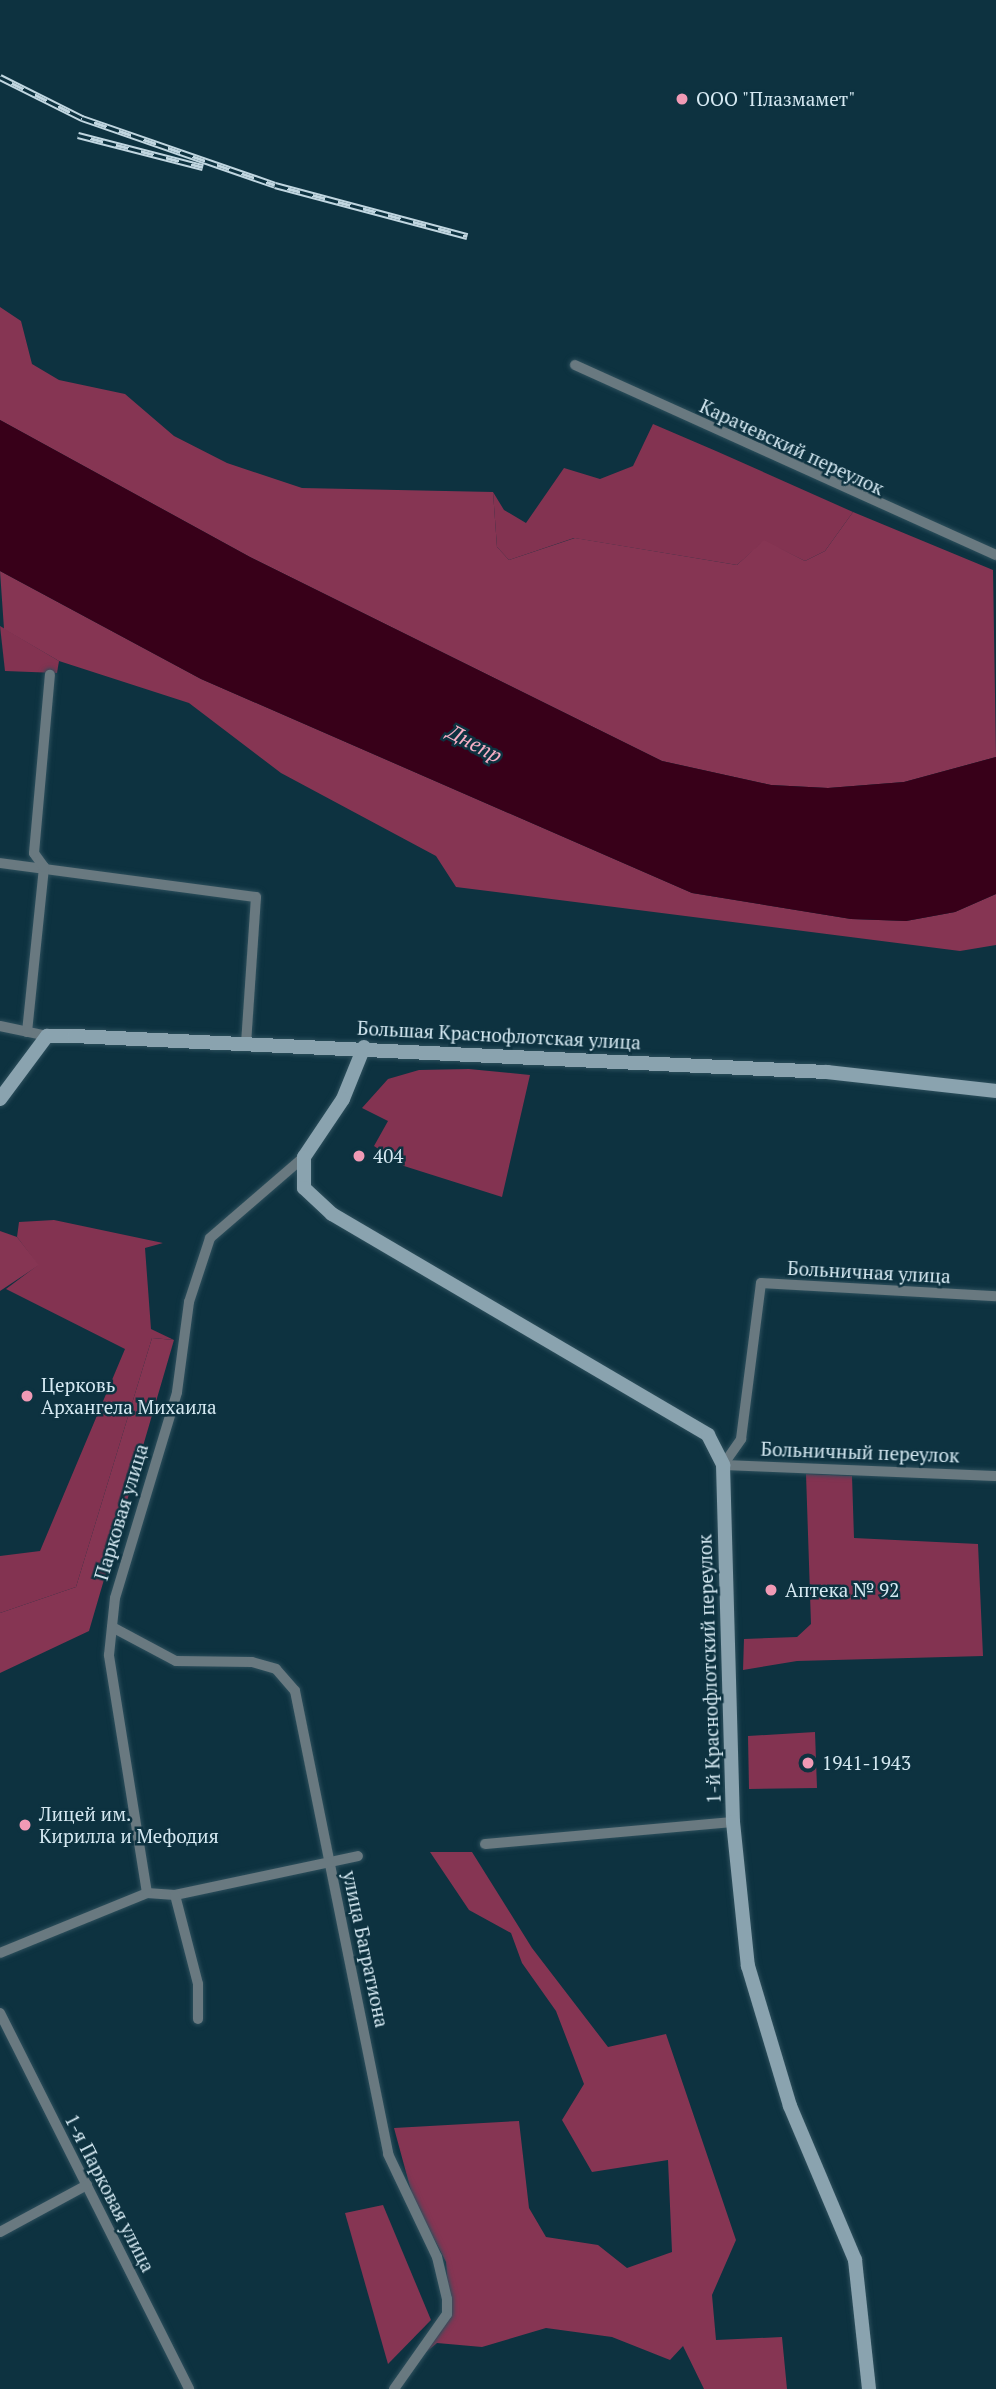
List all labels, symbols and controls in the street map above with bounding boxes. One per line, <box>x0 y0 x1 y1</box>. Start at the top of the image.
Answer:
place label: ООО "Плазмамет" <box>696 88 856 110</box>
marker: ООО "Плазмамет" <box>674 91 690 107</box>
street label: Карачевский переулок <box>696 394 888 500</box>
water label: Днепр <box>443 718 507 768</box>
street label: Большая Краснофлотская улица <box>357 1016 641 1054</box>
place label: 404 <box>373 1145 403 1167</box>
marker: 404 <box>351 1148 367 1164</box>
street label: Больничная улица <box>787 1256 951 1288</box>
place label: Церковь Архангела Михаила <box>41 1374 217 1418</box>
marker: Церковь Архангела Михаила <box>19 1388 35 1404</box>
street label: Больничный переулок <box>760 1437 960 1467</box>
street label: Парковая улица <box>89 1441 153 1583</box>
street label: 1-й Краснофлотский переулок <box>693 1534 725 1804</box>
place label: Аптека № 92 <box>785 1579 899 1601</box>
marker: Аптека № 92 <box>763 1582 779 1598</box>
place label: 1941-1943 <box>822 1752 911 1774</box>
marker: 1941-1943 <box>800 1755 816 1771</box>
place label: Лицей им. Кирилла и Мефодия <box>39 1803 219 1847</box>
marker: Лицей им. Кирилла и Мефодия <box>17 1817 33 1833</box>
street label: улица Багратиона <box>338 1869 394 2029</box>
street label: 1-я Парковая улица <box>60 2110 160 2276</box>

